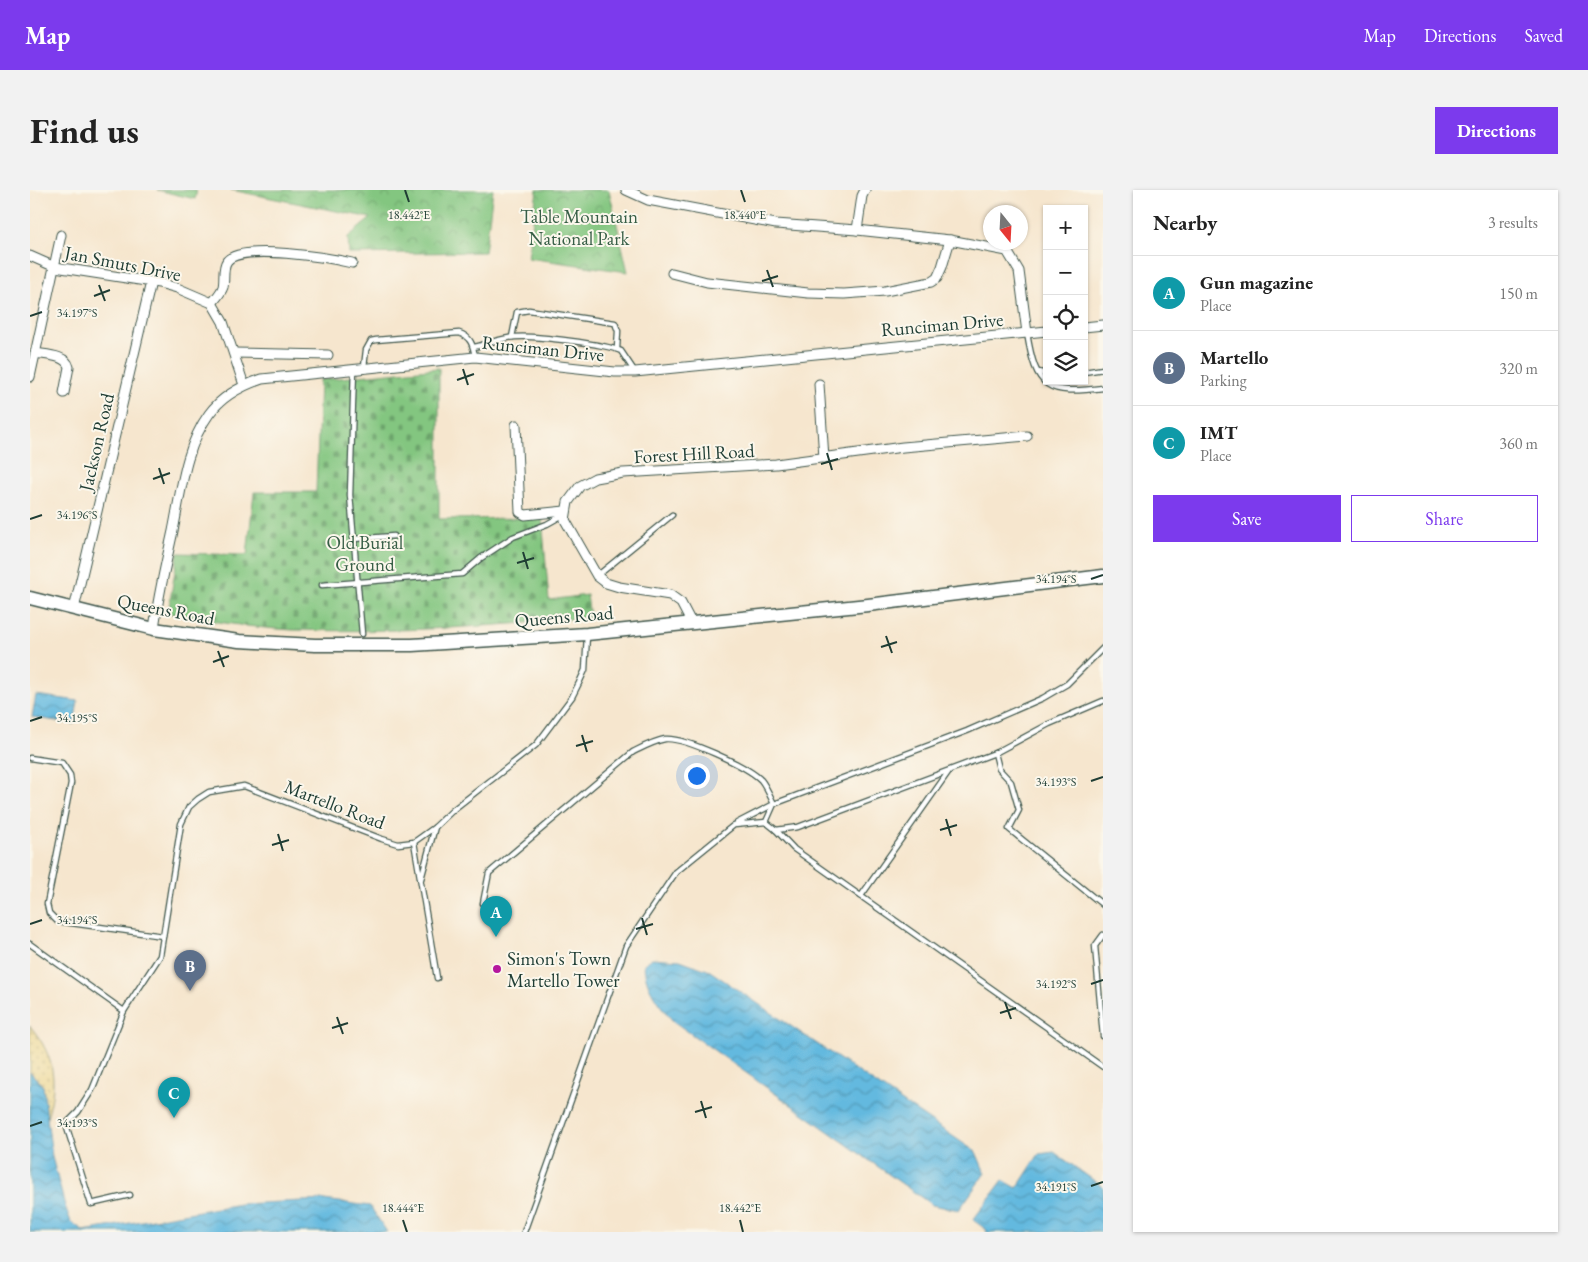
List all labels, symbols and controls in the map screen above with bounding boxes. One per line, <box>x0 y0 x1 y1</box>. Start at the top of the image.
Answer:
text: Map <box>25 20 70 51</box>
text: Map <box>1364 24 1396 47</box>
text: Directions <box>1424 24 1496 47</box>
text: Saved <box>1524 24 1563 47</box>
button: Directions <box>1435 107 1558 154</box>
text: Find us <box>30 108 139 153</box>
park label: Table Mountain National Park <box>520 204 638 251</box>
north arrow <box>983 205 1028 250</box>
map controls <box>1043 205 1088 385</box>
button: + <box>1043 205 1088 250</box>
text: 18.442°E <box>388 207 430 223</box>
text: 18.440°E <box>724 207 766 223</box>
text: Nearby <box>1153 209 1217 236</box>
text: 3 results <box>1488 212 1538 233</box>
street label: Jan Smuts Drive <box>61 240 183 287</box>
button: − <box>1043 250 1088 295</box>
text: Gun magazine <box>1200 270 1313 295</box>
text: A <box>1163 283 1175 304</box>
text: 150 m <box>1499 283 1538 304</box>
button: locate <box>1043 295 1088 340</box>
text: Place <box>1200 295 1232 316</box>
text: 34.197°S <box>57 305 98 321</box>
street label: Runciman Drive <box>880 307 1004 342</box>
street label: Runciman Drive <box>481 330 605 367</box>
button: layers <box>1043 340 1088 385</box>
text: Martello <box>1200 345 1268 370</box>
text: B <box>1164 358 1174 379</box>
text: 320 m <box>1499 358 1538 379</box>
text: Parking <box>1200 370 1247 391</box>
street label: Jackson Road <box>73 390 120 496</box>
text: IMT <box>1200 420 1238 445</box>
text: C <box>1163 433 1175 454</box>
text: 360 m <box>1499 433 1538 454</box>
street label: Forest Hill Road <box>633 438 755 469</box>
text: Place <box>1200 445 1232 466</box>
button: Save <box>1153 495 1341 542</box>
button: Share <box>1351 495 1538 542</box>
text: 34.196°S <box>57 507 98 523</box>
park label: Old Burial Ground <box>327 530 404 577</box>
text: 34.194°S <box>1036 571 1077 587</box>
street label: Queens Road <box>115 588 217 631</box>
street label: Queens Road <box>514 600 615 633</box>
text: 34.195°S <box>57 710 98 726</box>
your location <box>684 763 710 789</box>
street label: Martello Road <box>281 774 389 835</box>
text: 34.193°S <box>1036 774 1077 790</box>
pin: A <box>480 896 512 937</box>
text: 34.194°S <box>57 912 98 928</box>
place label: Simon's Town Martello Tower <box>507 946 620 993</box>
pin: B <box>174 950 206 991</box>
marker: Simon's Town Martello Tower <box>491 963 503 975</box>
text: 34.192°S <box>1036 976 1077 992</box>
pin: C <box>158 1077 190 1118</box>
text: 34.193°S <box>57 1115 98 1131</box>
text: 34.191°S <box>1036 1179 1077 1195</box>
text: 18.444°E <box>382 1200 424 1216</box>
text: 18.442°E <box>719 1200 761 1216</box>

